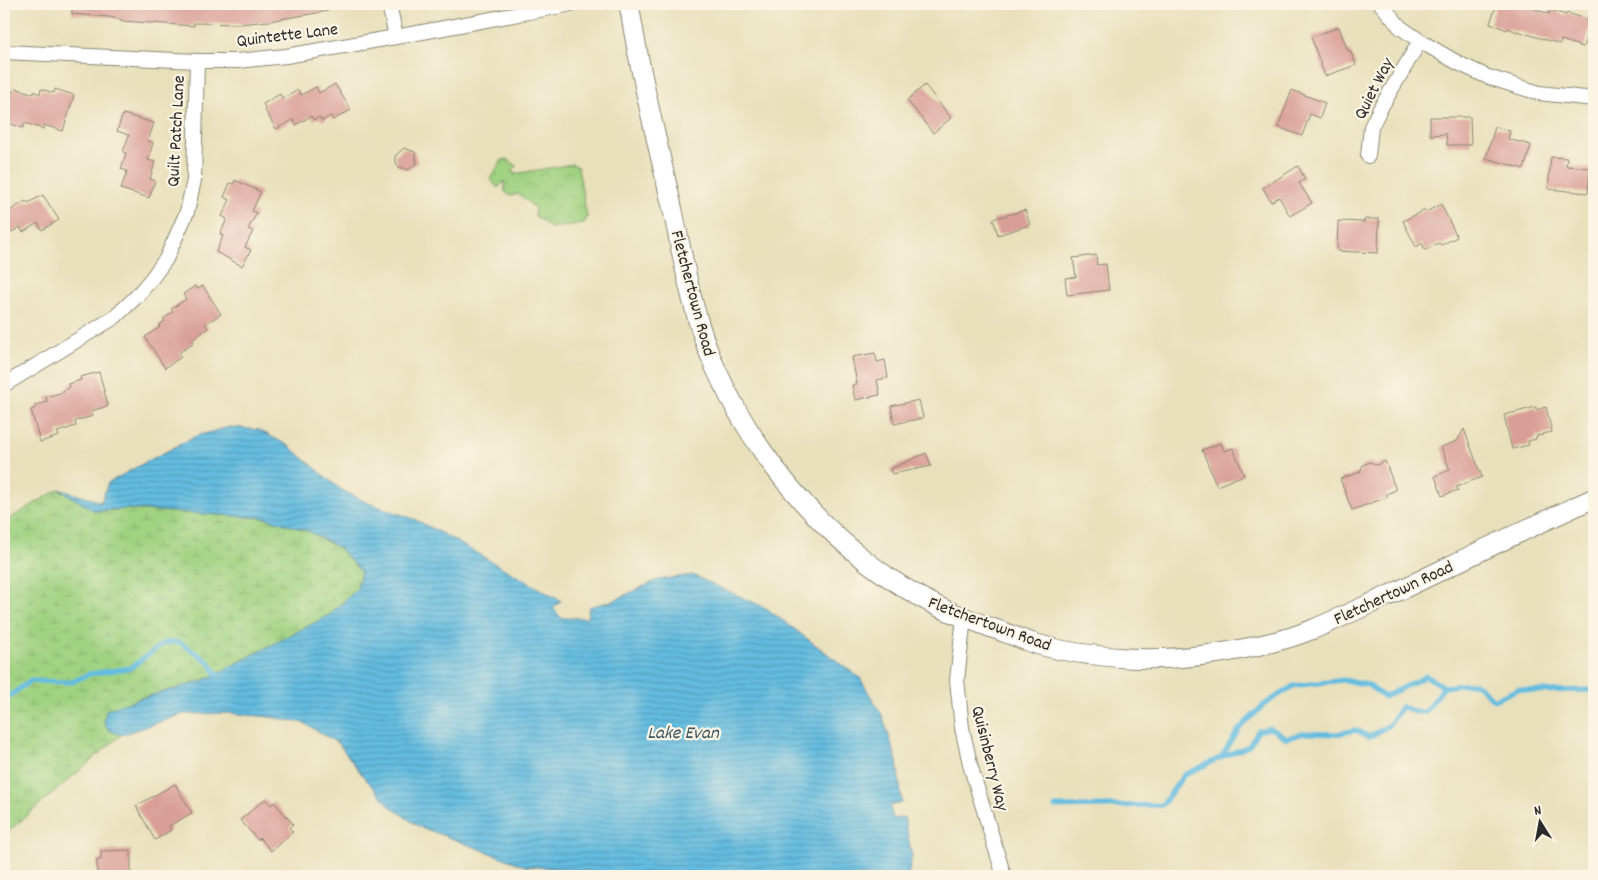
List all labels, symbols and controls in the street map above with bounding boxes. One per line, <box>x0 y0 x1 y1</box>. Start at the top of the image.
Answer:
street label: Quintette Lane <box>235 18 339 55</box>
street label: Quiet Way <box>1349 53 1402 124</box>
street label: Quilt Patch Lane <box>162 75 193 187</box>
street label: Fletchertown Road <box>663 228 720 359</box>
street label: Fletchertown Road <box>1330 556 1458 633</box>
street label: Fletchertown Road <box>924 591 1054 659</box>
street label: Quisinberry Way <box>963 704 1014 814</box>
water label: Lake Evan <box>647 721 720 748</box>
north arrow <box>1516 798 1566 848</box>
text: N <box>1533 801 1543 822</box>

